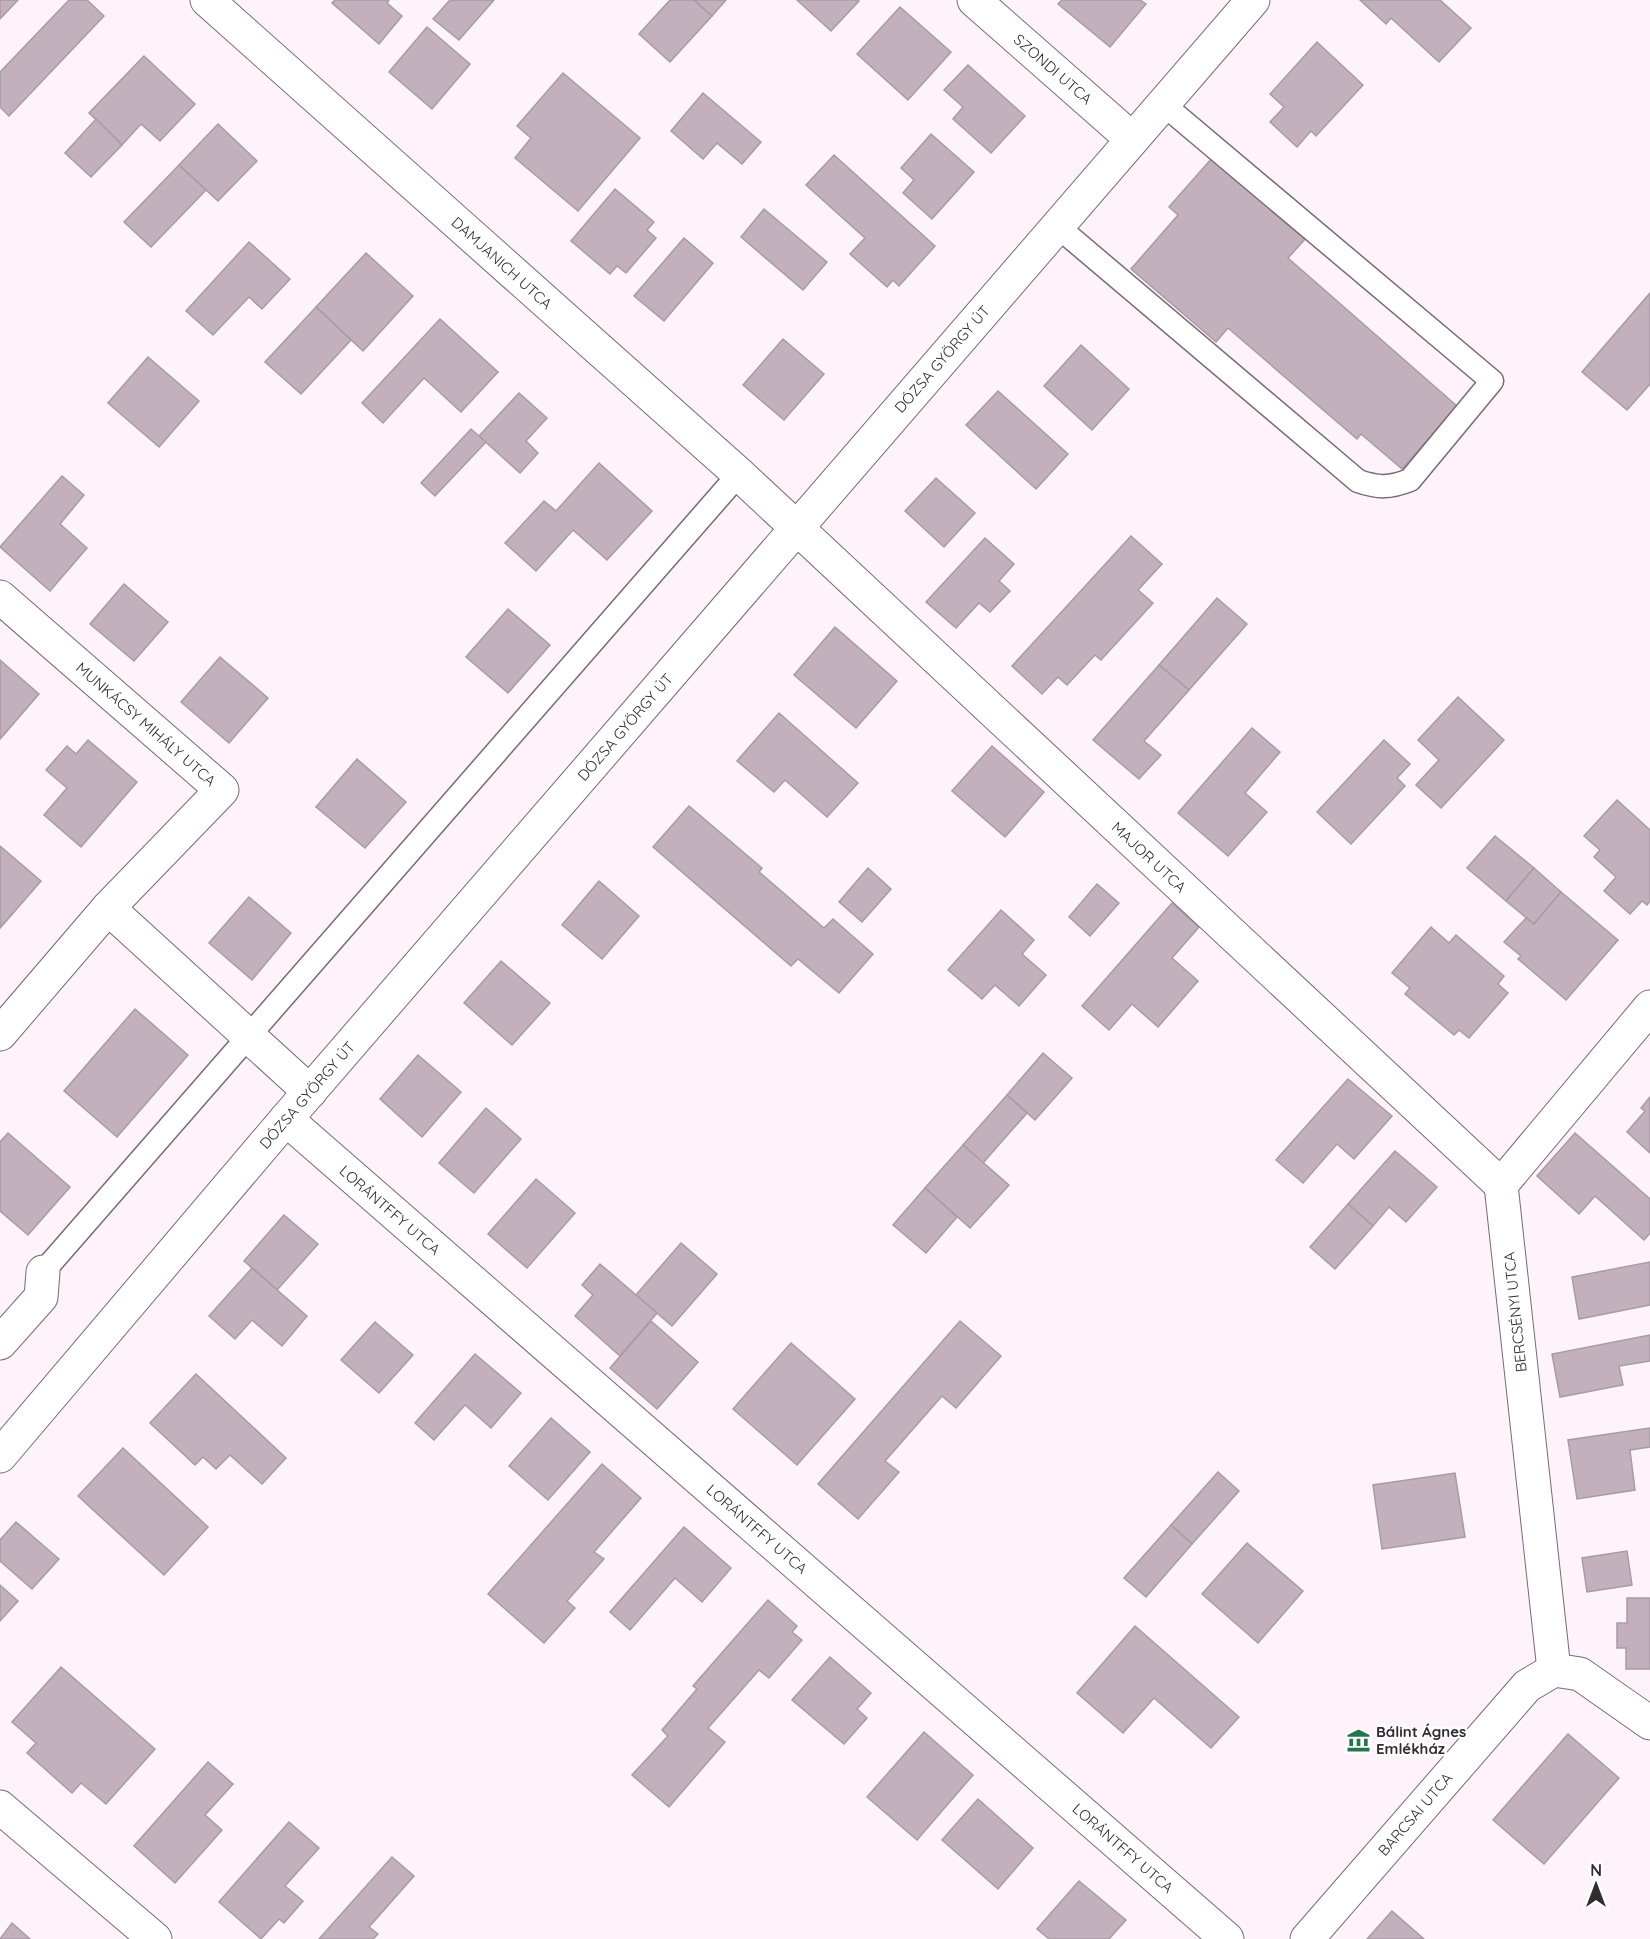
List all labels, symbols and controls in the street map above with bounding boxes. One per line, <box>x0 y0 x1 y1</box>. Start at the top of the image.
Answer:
street label: SZONDI UTCA <box>1010 30 1096 109</box>
street label: DAMJANICH UTCA <box>448 213 557 313</box>
street label: DÓZSA GYÖRGY ÚT <box>890 301 994 417</box>
street label: MUNKÁCSY MIHÁLY UTCA <box>72 658 220 790</box>
street label: DÓZSA GYÖRGY ÚT <box>573 669 677 785</box>
street label: MAJOR UTCA <box>1108 818 1191 897</box>
street label: DÓZSA GYÖRGY ÚT <box>255 1037 359 1153</box>
street label: LORÁNTFFY UTCA <box>336 1161 445 1259</box>
street label: BERCSÉNYI UTCA <box>1499 1251 1531 1373</box>
street label: LORÁNTFFY UTCA <box>703 1480 812 1578</box>
place label: Bálint Ágnes Emlékház <box>1376 1722 1466 1758</box>
museum icon: Bálint Ágnes Emlékház <box>1345 1727 1371 1753</box>
street label: BARCSAI UTCA <box>1374 1768 1457 1860</box>
street label: LORÁNTFFY UTCA <box>1069 1799 1178 1897</box>
north arrow <box>1566 1855 1626 1915</box>
text: N <box>1590 1860 1602 1880</box>

